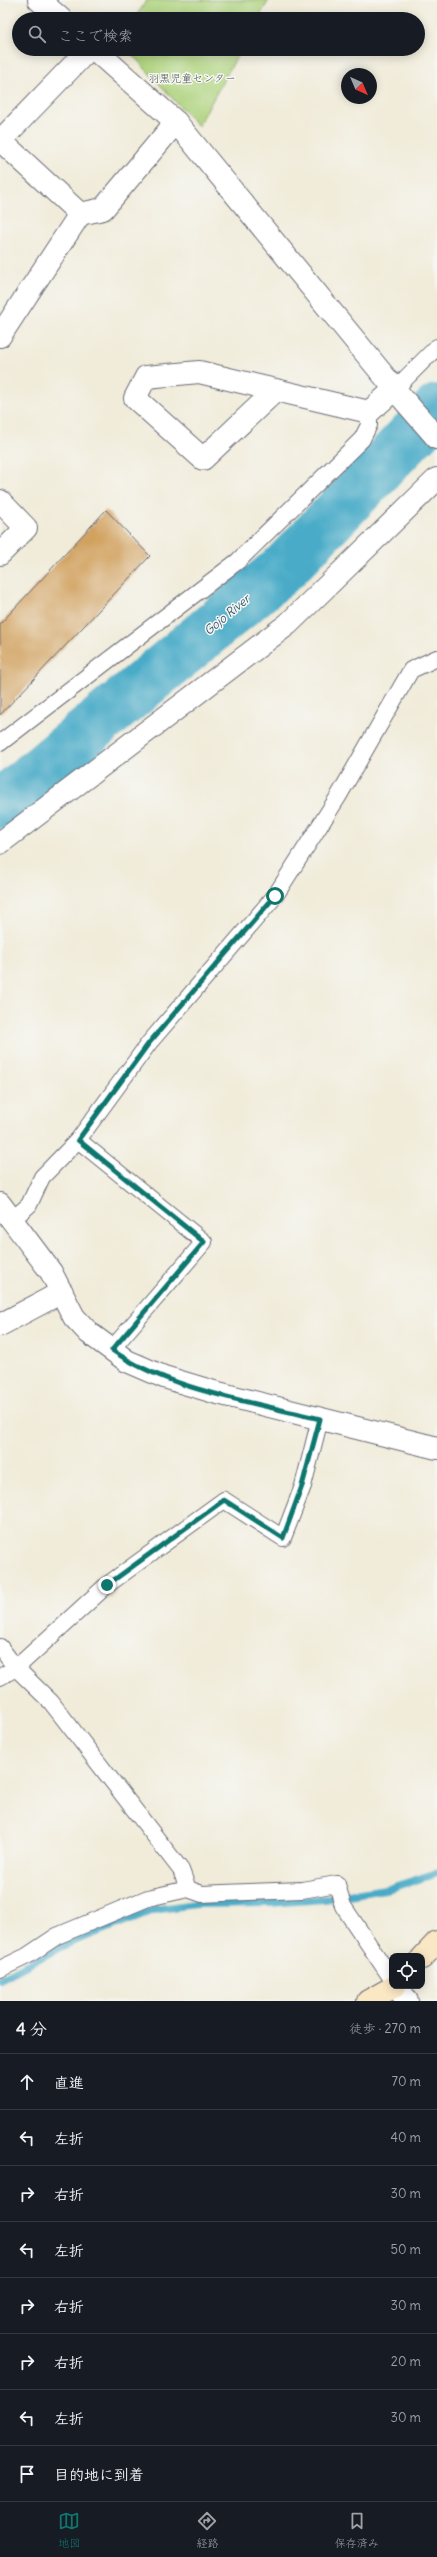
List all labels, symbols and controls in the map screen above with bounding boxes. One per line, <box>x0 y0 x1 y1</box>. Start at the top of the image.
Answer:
search box <box>12 12 425 56</box>
icon: search <box>26 23 48 45</box>
text: ここで検索 <box>58 26 133 45</box>
north arrow <box>341 68 377 104</box>
park label: 羽黒児童センター <box>148 71 236 85</box>
water label: Gojo River <box>201 590 254 638</box>
route start <box>266 887 284 905</box>
route end <box>98 1576 116 1594</box>
map controls <box>389 1953 425 1989</box>
button: locate <box>389 1953 425 1989</box>
text: 4 分 <box>16 2018 47 2040</box>
text: 徒歩 · 270 m <box>349 2020 421 2037</box>
icon: ahead <box>16 2071 38 2093</box>
text: 直進 <box>54 2073 84 2092</box>
text: 70 m <box>392 2073 421 2090</box>
icon: left <box>16 2127 38 2149</box>
text: 左折 <box>54 2129 84 2148</box>
text: 40 m <box>390 2129 421 2146</box>
icon: right <box>16 2183 38 2205</box>
text: 右折 <box>54 2185 84 2204</box>
text: 30 m <box>391 2185 421 2202</box>
icon: left <box>16 2239 38 2261</box>
text: 左折 <box>54 2241 84 2260</box>
text: 50 m <box>390 2241 421 2258</box>
icon: right <box>16 2295 38 2317</box>
text: 右折 <box>54 2297 84 2316</box>
text: 30 m <box>391 2297 421 2314</box>
icon: right <box>16 2351 38 2373</box>
text: 右折 <box>54 2353 84 2372</box>
text: 20 m <box>391 2353 421 2370</box>
icon: left <box>16 2407 38 2429</box>
text: 左折 <box>54 2409 84 2428</box>
text: 30 m <box>391 2409 421 2426</box>
icon: arrive <box>16 2463 38 2485</box>
text: 目的地に到着 <box>54 2465 144 2484</box>
tab: 地図 <box>58 2510 80 2550</box>
tab: 経路 <box>196 2510 218 2550</box>
tab: 保存済み <box>335 2510 379 2550</box>

